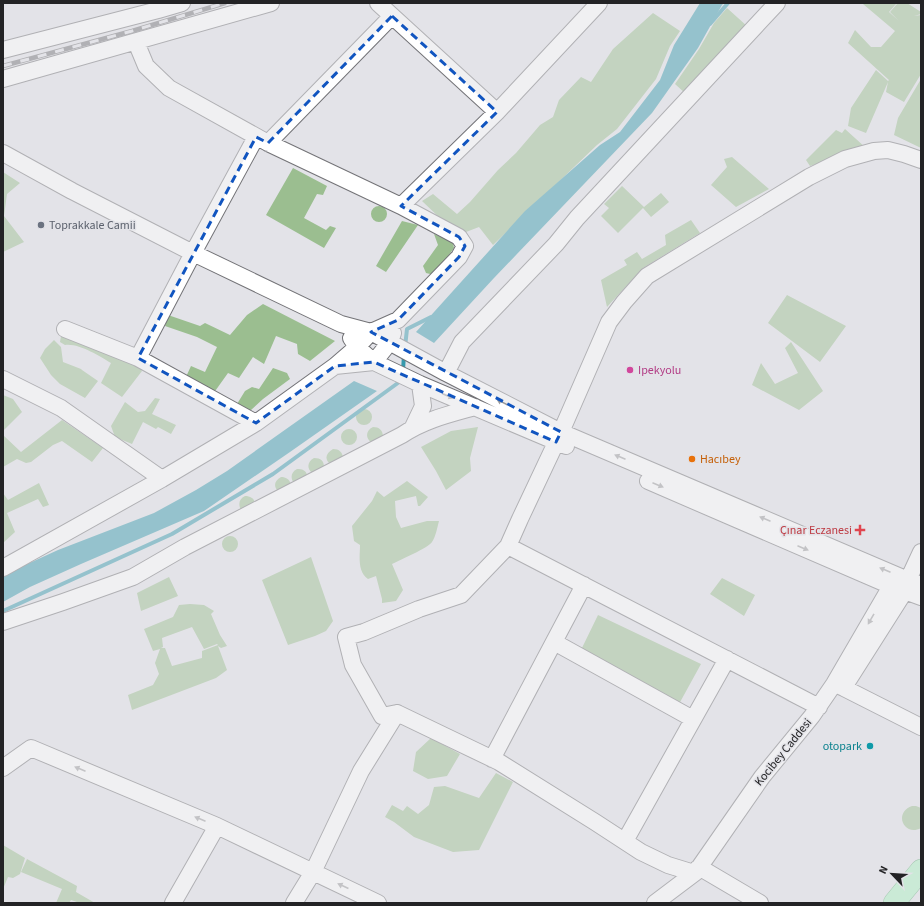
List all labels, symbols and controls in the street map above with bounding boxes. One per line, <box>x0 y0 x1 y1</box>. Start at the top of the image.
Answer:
place label: Toprakkale Camii <box>49 217 136 234</box>
marker: Toprakkale Camii <box>36 220 46 230</box>
place label: Ipekyolu <box>638 362 681 379</box>
marker: Ipekyolu <box>625 365 635 375</box>
one-way arrow <box>442 393 453 399</box>
one-way arrow <box>497 399 508 405</box>
place label: Hacıbey <box>700 451 741 468</box>
one-way arrow <box>614 454 626 460</box>
marker: Hacıbey <box>687 454 697 464</box>
one-way arrow <box>652 483 664 489</box>
one-way arrow <box>760 516 771 522</box>
place label: Çınar Eczanesi <box>780 522 852 539</box>
marker: Çınar Eczanesi <box>855 525 865 535</box>
one-way arrow <box>797 545 808 551</box>
one-way arrow <box>878 567 890 573</box>
one-way arrow <box>868 614 875 625</box>
street label: Kocibey Caddesi <box>751 715 816 790</box>
place label: otopark <box>823 738 862 755</box>
marker: otopark <box>865 741 875 751</box>
one-way arrow <box>74 765 86 772</box>
one-way arrow <box>193 815 205 821</box>
north arrow <box>872 854 912 894</box>
text: N <box>875 863 892 876</box>
one-way arrow <box>337 883 348 889</box>

